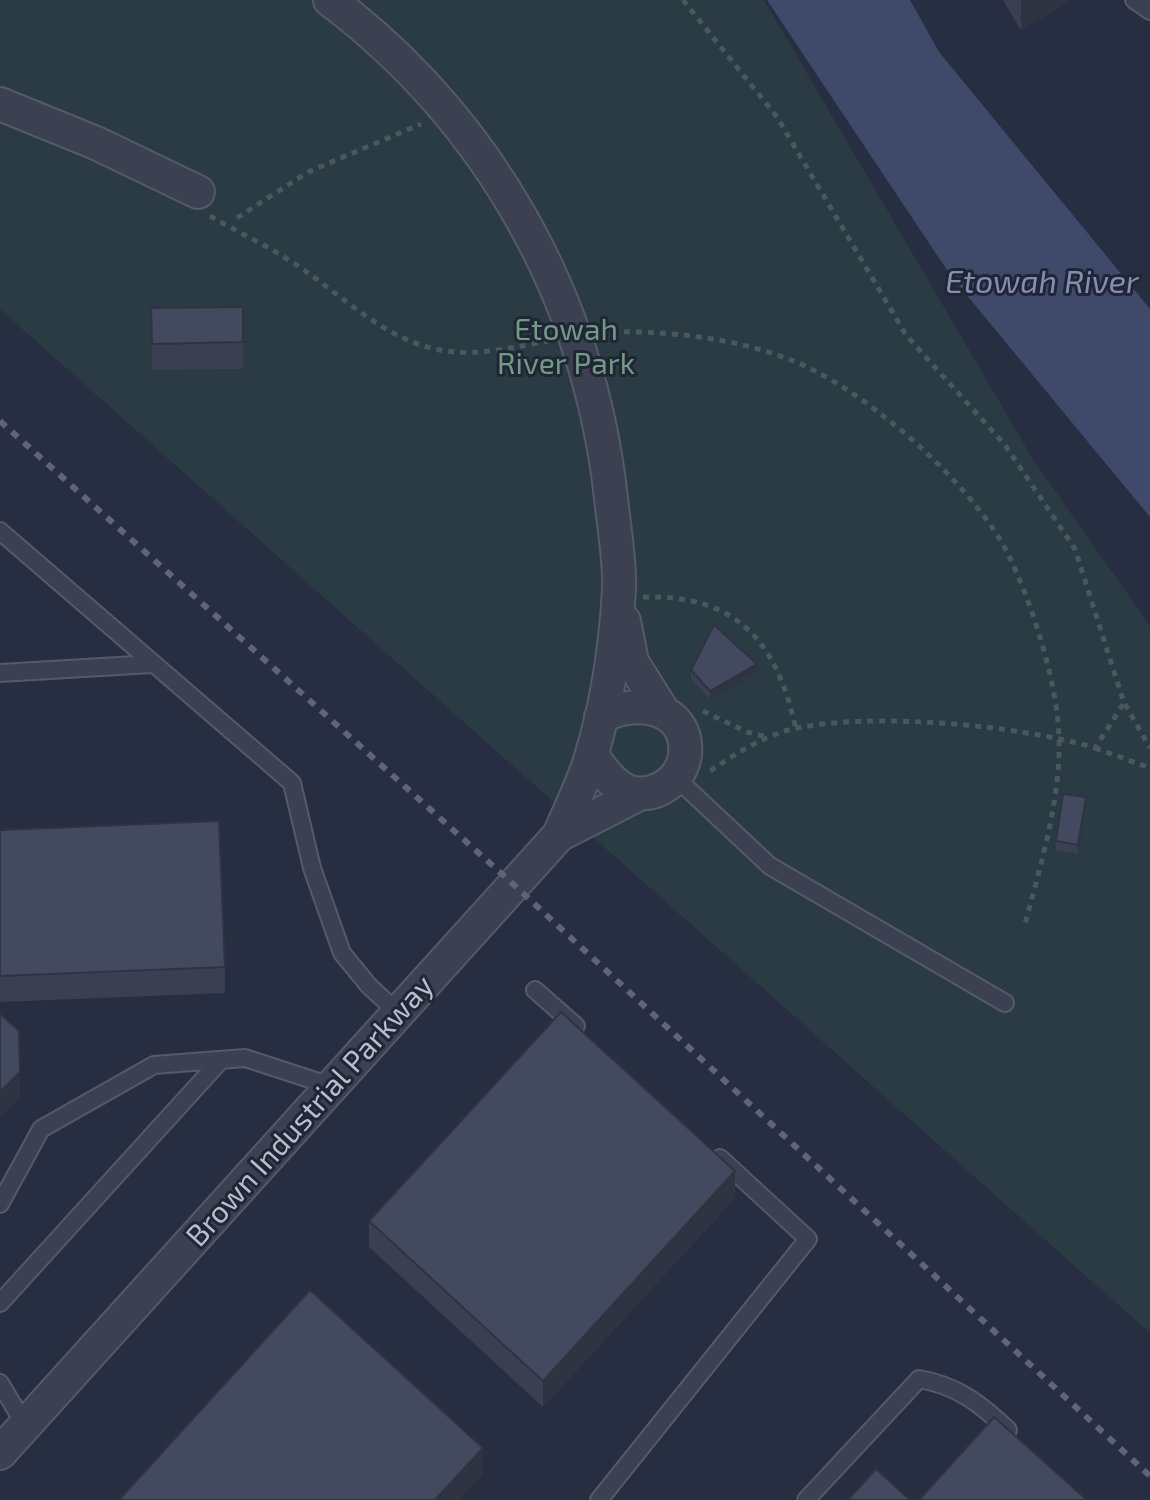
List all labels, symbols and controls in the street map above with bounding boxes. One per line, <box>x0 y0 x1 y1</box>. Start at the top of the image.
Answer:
water label: Etowah River <box>945 263 1139 301</box>
park label: Etowah River Park <box>497 312 635 382</box>
street label: Brown Industrial Parkway <box>179 968 441 1254</box>

